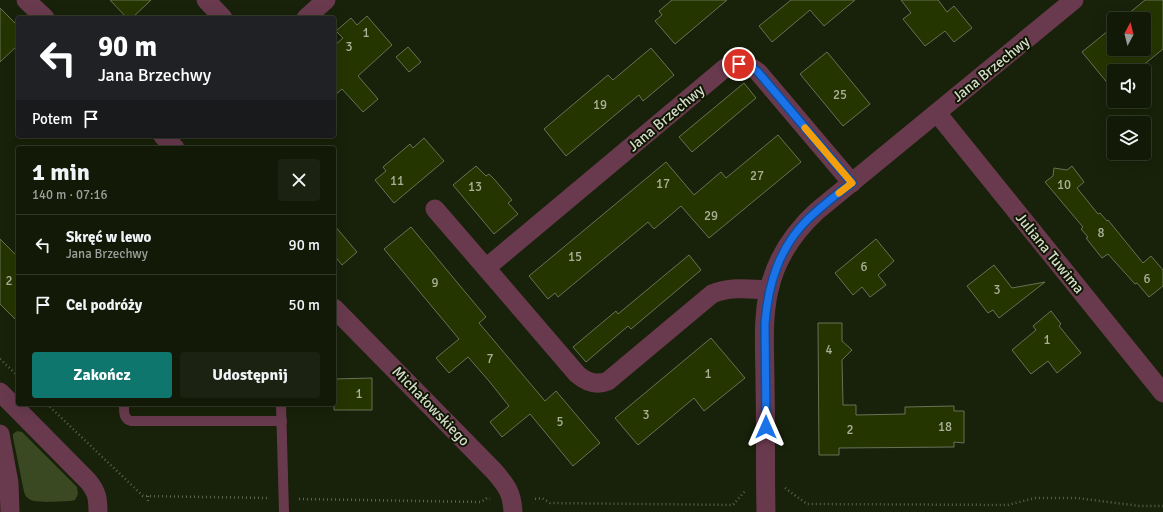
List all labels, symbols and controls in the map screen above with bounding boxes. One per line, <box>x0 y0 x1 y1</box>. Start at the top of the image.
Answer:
north arrow <box>1107 12 1151 56</box>
map controls <box>1107 12 1151 160</box>
house number: 1 <box>362 25 370 41</box>
text: 90 m <box>98 30 157 64</box>
icon: left <box>32 32 84 84</box>
street label: Jana Brzechwy <box>949 32 1033 106</box>
house number: 3 <box>345 39 353 55</box>
pin <box>722 47 756 81</box>
icon: arrive <box>728 53 750 75</box>
text: Jana Brzechwy <box>98 64 211 86</box>
button: sound <box>1107 64 1151 108</box>
street label: Jana Brzechwy <box>624 81 708 155</box>
house number: 25 <box>833 87 847 103</box>
house number: 19 <box>593 97 607 113</box>
icon: arrive <box>80 108 102 130</box>
text: Potem <box>32 110 72 128</box>
button: layers <box>1107 116 1151 160</box>
text: 1 min <box>32 157 90 187</box>
button: close <box>278 159 320 201</box>
house number: 27 <box>750 168 764 184</box>
house number: 11 <box>390 173 404 189</box>
house number: 17 <box>656 176 670 192</box>
house number: 10 <box>1057 177 1071 193</box>
house number: 13 <box>468 179 482 195</box>
text: 140 m · 07:16 <box>32 187 108 203</box>
house number: 29 <box>704 208 718 224</box>
street label: Juliana Tuwima <box>1012 209 1088 297</box>
house number: 8 <box>1097 225 1105 241</box>
text: Skręć w lewo <box>66 228 151 246</box>
icon: left <box>32 234 54 256</box>
text: 90 m <box>289 236 320 254</box>
text: Jana Brzechwy <box>66 246 148 262</box>
house number: 15 <box>568 249 582 265</box>
house number: 6 <box>860 259 868 275</box>
house number: 6 <box>1143 271 1151 287</box>
house number: 2 <box>5 273 13 289</box>
house number: 9 <box>431 275 439 291</box>
house number: 3 <box>993 282 1001 298</box>
icon: arrive <box>32 294 54 316</box>
text: Cel podróży <box>66 296 142 314</box>
text: 50 m <box>289 296 320 314</box>
house number: 1 <box>1043 332 1051 348</box>
house number: 4 <box>825 342 833 358</box>
house number: 7 <box>486 351 494 367</box>
button: Zakończ <box>32 352 172 398</box>
button: Udostępnij <box>180 352 320 398</box>
street label: Michałowskiego <box>388 362 474 450</box>
house number: 1 <box>704 366 712 382</box>
house number: 1 <box>355 386 363 402</box>
position arrow <box>745 406 787 448</box>
house number: 3 <box>642 407 650 423</box>
house number: 5 <box>556 414 564 430</box>
house number: 18 <box>938 419 952 435</box>
house number: 2 <box>846 422 854 438</box>

